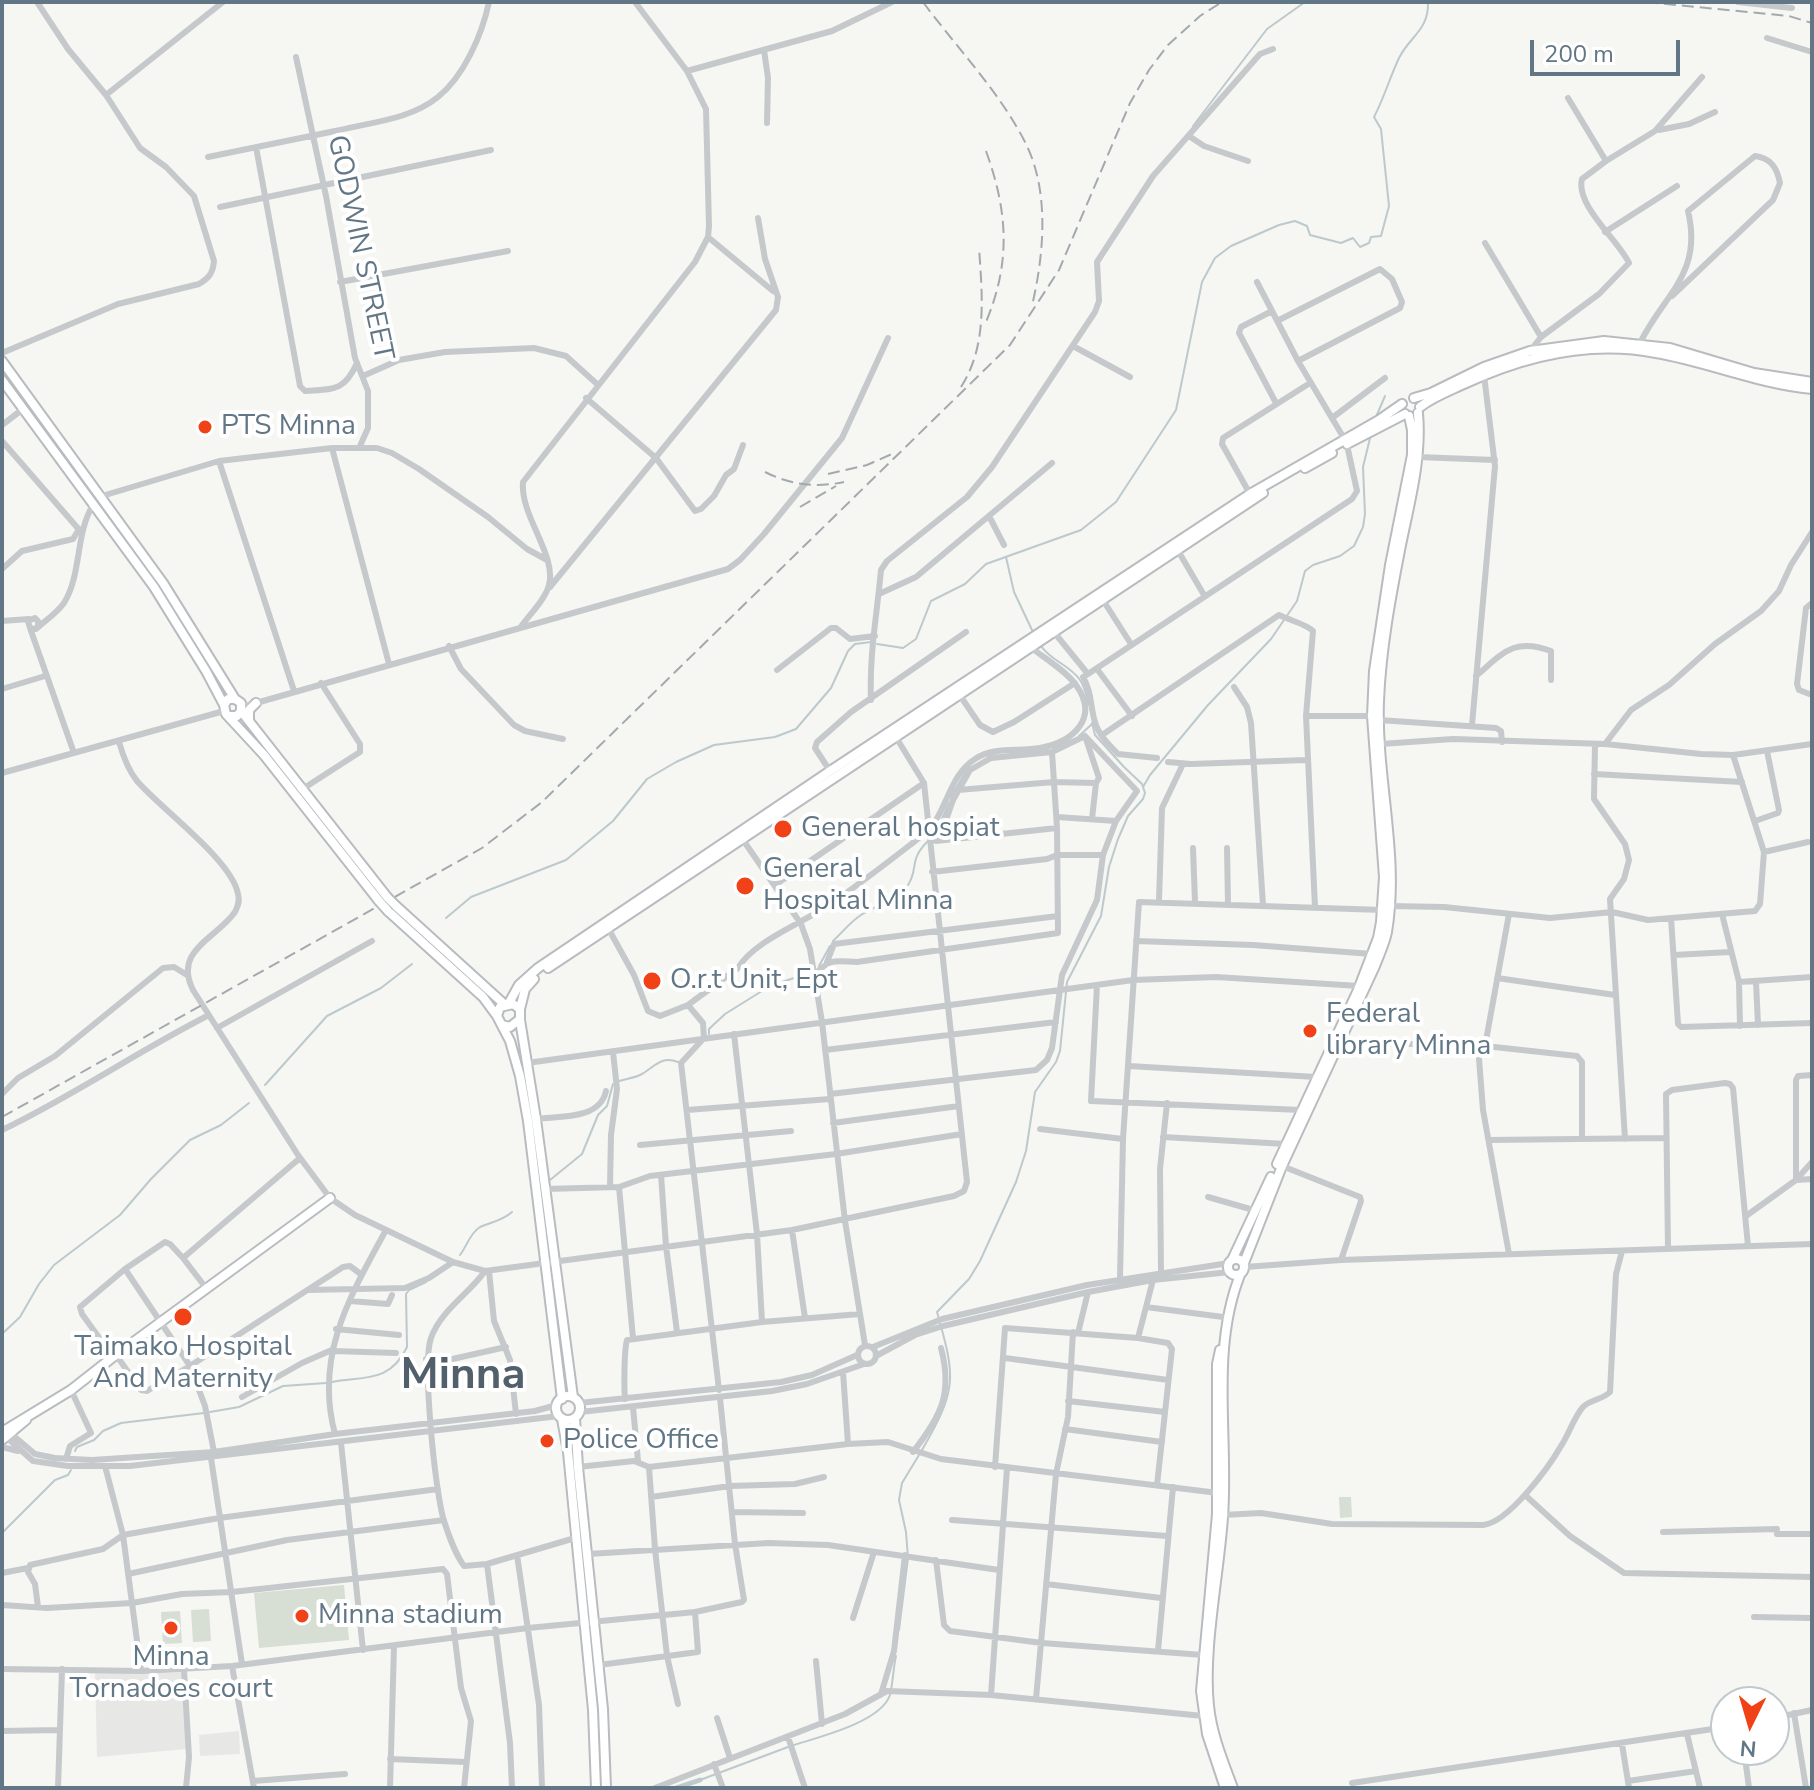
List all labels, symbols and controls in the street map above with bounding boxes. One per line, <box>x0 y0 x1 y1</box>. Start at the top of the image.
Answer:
scale bar <box>1534 24 1684 74</box>
text: 200 m <box>1544 38 1614 70</box>
street label: GODWIN STREET <box>319 132 399 364</box>
place label: PTS Minna <box>221 410 356 444</box>
marker: PTS Minna <box>196 418 214 436</box>
place label: General hospiat <box>801 812 1000 846</box>
marker: General hospiat <box>772 818 794 840</box>
place label: General Hospital Minna <box>763 853 953 919</box>
marker: General Hospital Minna <box>734 875 756 897</box>
place label: O.r.t Unit, Ept <box>670 964 838 998</box>
marker: O.r.t Unit, Ept <box>641 970 663 992</box>
place label: Federal library Minna <box>1326 998 1491 1064</box>
marker: Federal library Minna <box>1301 1022 1319 1040</box>
marker: Taimako Hospital And Maternity <box>172 1306 194 1328</box>
place label: Taimako Hospital And Maternity <box>74 1331 292 1397</box>
district label: Minna <box>401 1351 525 1403</box>
place label: Police Office <box>563 1424 719 1458</box>
marker: Police Office <box>538 1432 556 1450</box>
place label: Minna stadium <box>318 1599 503 1633</box>
marker: Minna stadium <box>293 1607 311 1625</box>
marker: Minna Tornadoes court <box>162 1619 180 1637</box>
place label: Minna Tornadoes court <box>69 1641 273 1707</box>
north arrow <box>1710 1686 1790 1766</box>
text: N <box>1739 1732 1758 1764</box>

